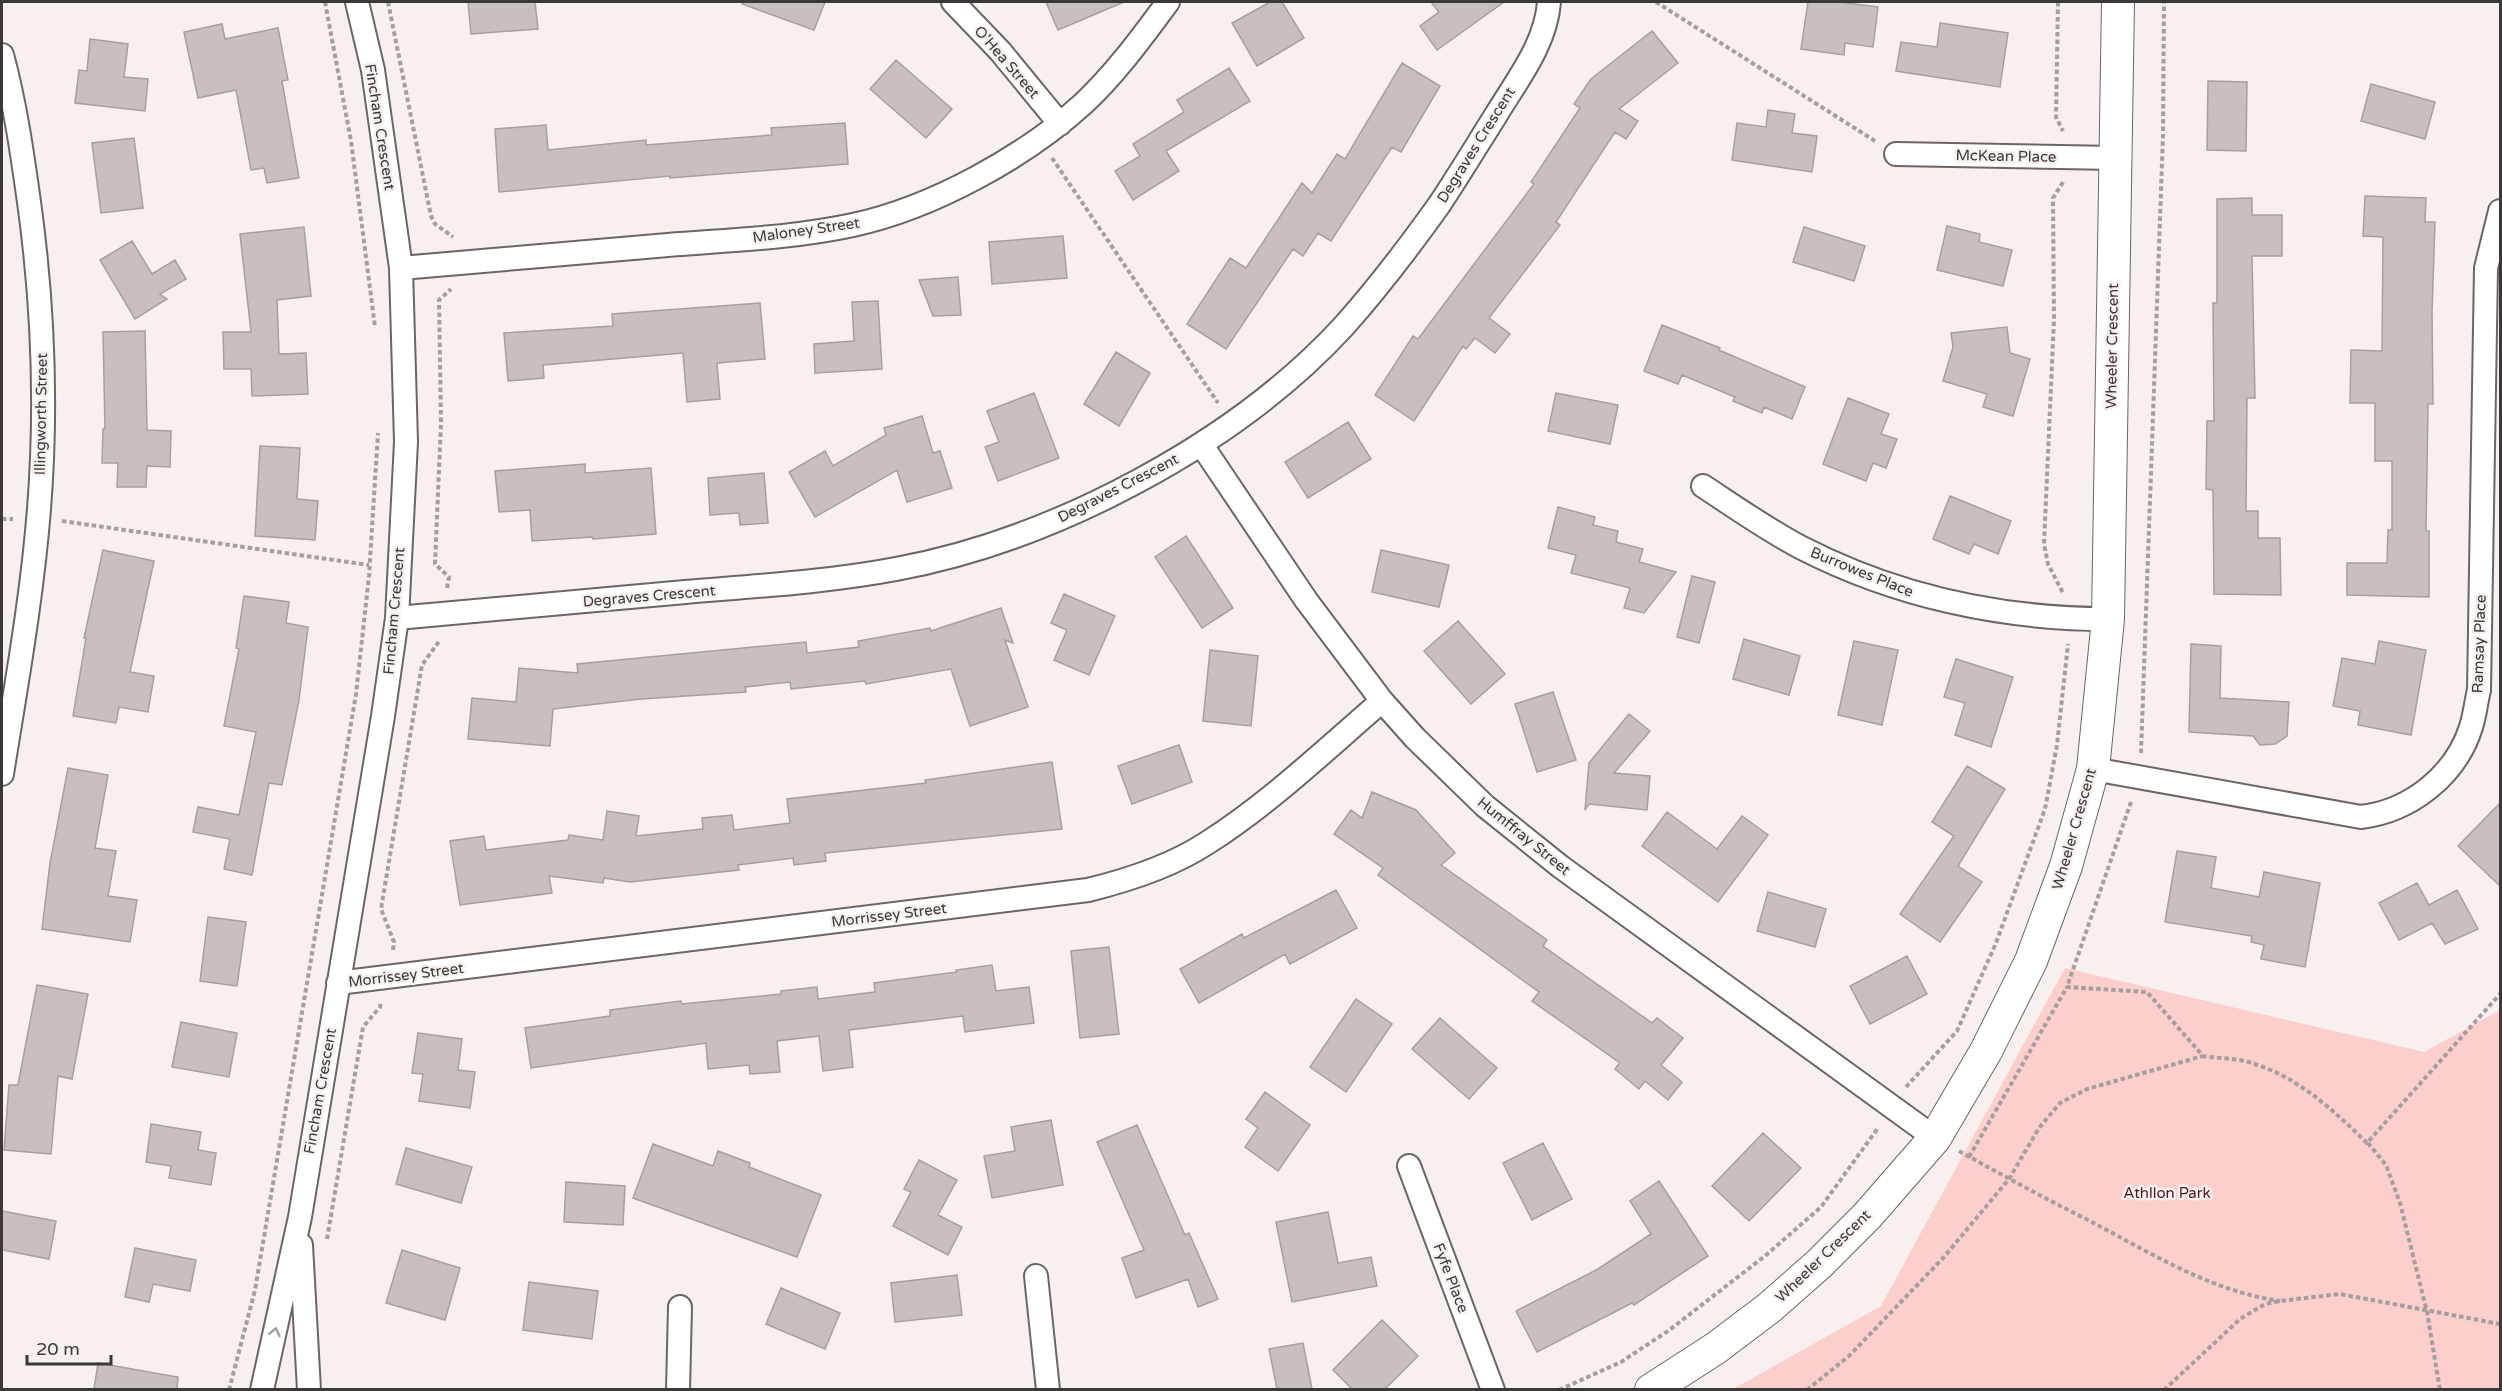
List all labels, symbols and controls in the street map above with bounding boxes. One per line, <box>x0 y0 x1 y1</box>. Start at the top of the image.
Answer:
street label: O'Hea Street <box>971 22 1044 102</box>
street label: Fincham Crescent <box>361 63 399 192</box>
street label: Degraves Crescent <box>1433 84 1519 206</box>
street label: McKean Place <box>1955 146 2057 166</box>
street label: Maloney Street <box>751 214 861 246</box>
street label: Wheeler Crescent <box>2102 283 2122 409</box>
street label: Illingworth Street <box>31 352 51 475</box>
street label: Degraves Crescent <box>1055 450 1182 526</box>
street label: Burrowes Place <box>1808 543 1916 601</box>
street label: Fincham Crescent <box>379 546 409 675</box>
street label: Degraves Crescent <box>582 581 716 611</box>
street label: Ramsay Place <box>2468 594 2490 694</box>
street label: Wheeler Crescent <box>2048 766 2100 892</box>
street label: Humffray Street <box>1474 793 1574 879</box>
street label: Morrissey Street <box>830 899 948 931</box>
street label: Morrissey Street <box>347 959 465 991</box>
street label: Fincham Crescent <box>300 1026 340 1155</box>
park label: Athllon Park <box>2123 1184 2211 1202</box>
street label: Wheeler Crescent <box>1772 1206 1875 1306</box>
street label: Fyfe Place <box>1429 1241 1473 1315</box>
scale bar <box>27 1328 111 1366</box>
one-way arrow <box>268 1328 281 1338</box>
text: 20 m <box>36 1338 80 1360</box>

